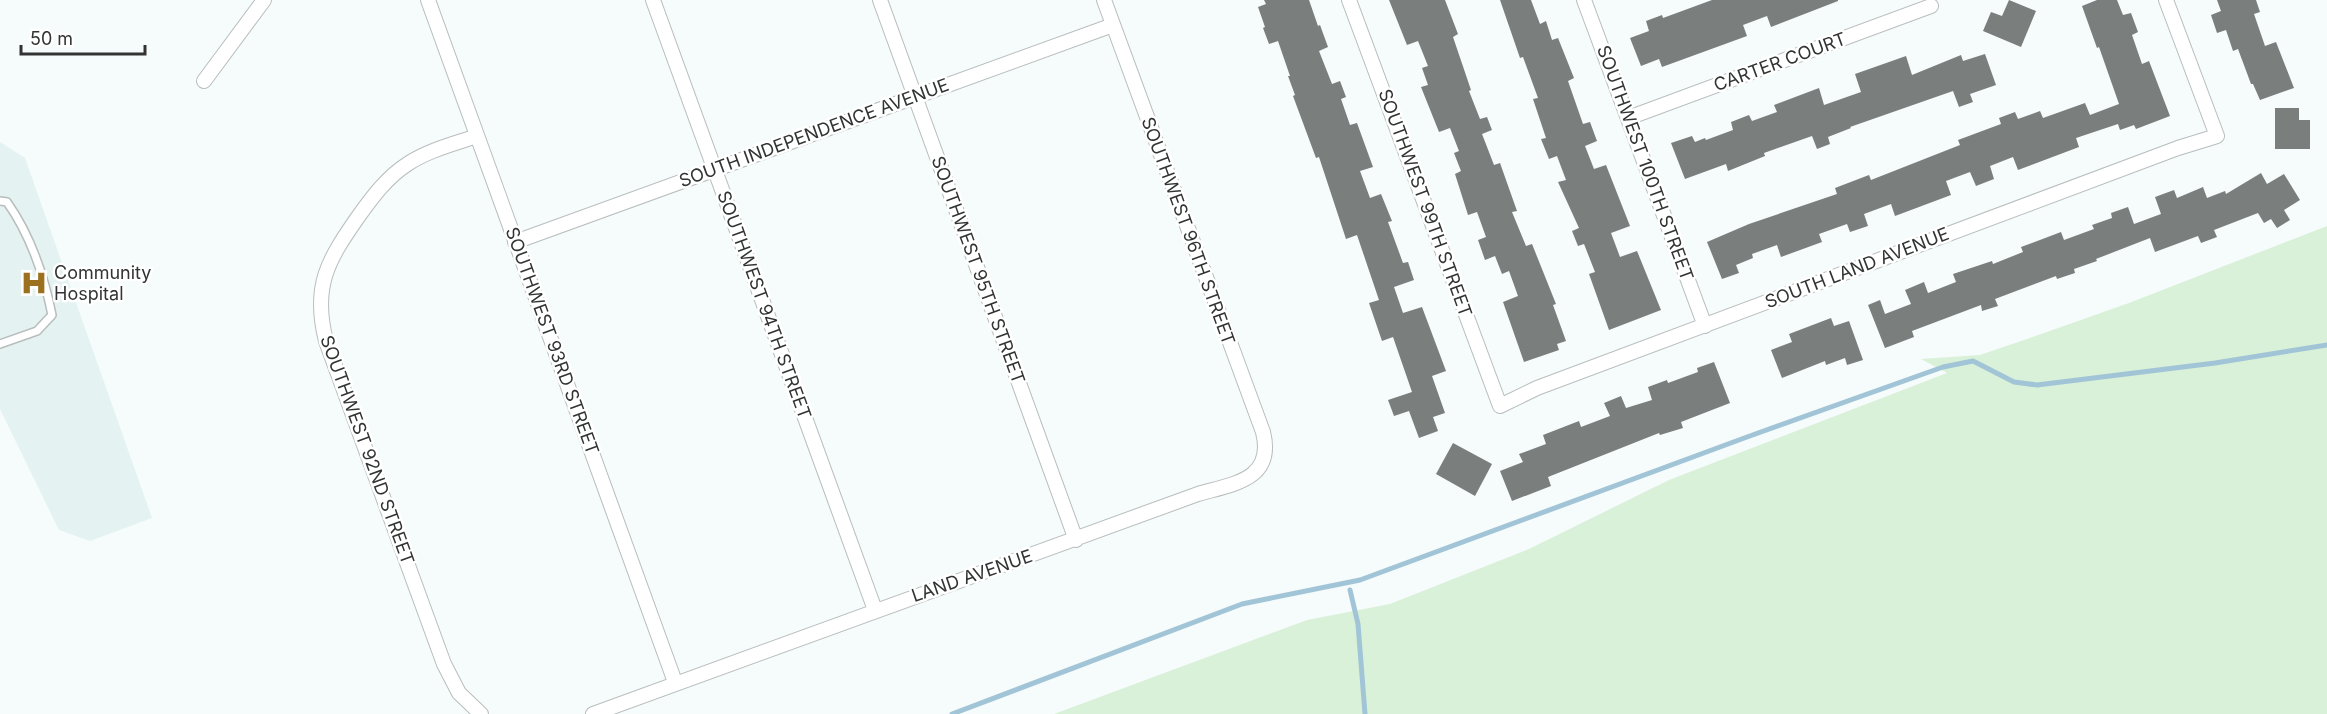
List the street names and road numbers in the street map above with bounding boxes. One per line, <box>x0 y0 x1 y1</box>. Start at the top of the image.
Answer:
street label: CARTER COURT <box>1711 28 1849 95</box>
street label: SOUTHWEST 100TH STREET <box>1593 42 1698 283</box>
street label: SOUTH INDEPENDENCE AVENUE <box>676 74 952 191</box>
street label: SOUTHWEST 99TH STREET <box>1374 86 1477 320</box>
street label: SOUTHWEST 96TH STREET <box>1137 114 1240 348</box>
street label: SOUTHWEST 95TH STREET <box>927 153 1029 386</box>
street label: SOUTHWEST 94TH STREET <box>713 188 816 422</box>
street label: SOUTH LAND AVENUE <box>1762 223 1952 312</box>
street label: SOUTHWEST 93RD STREET <box>501 224 603 457</box>
street label: SOUTHWEST 92ND STREET <box>316 332 419 567</box>
street label: LAND AVENUE <box>909 545 1035 606</box>

